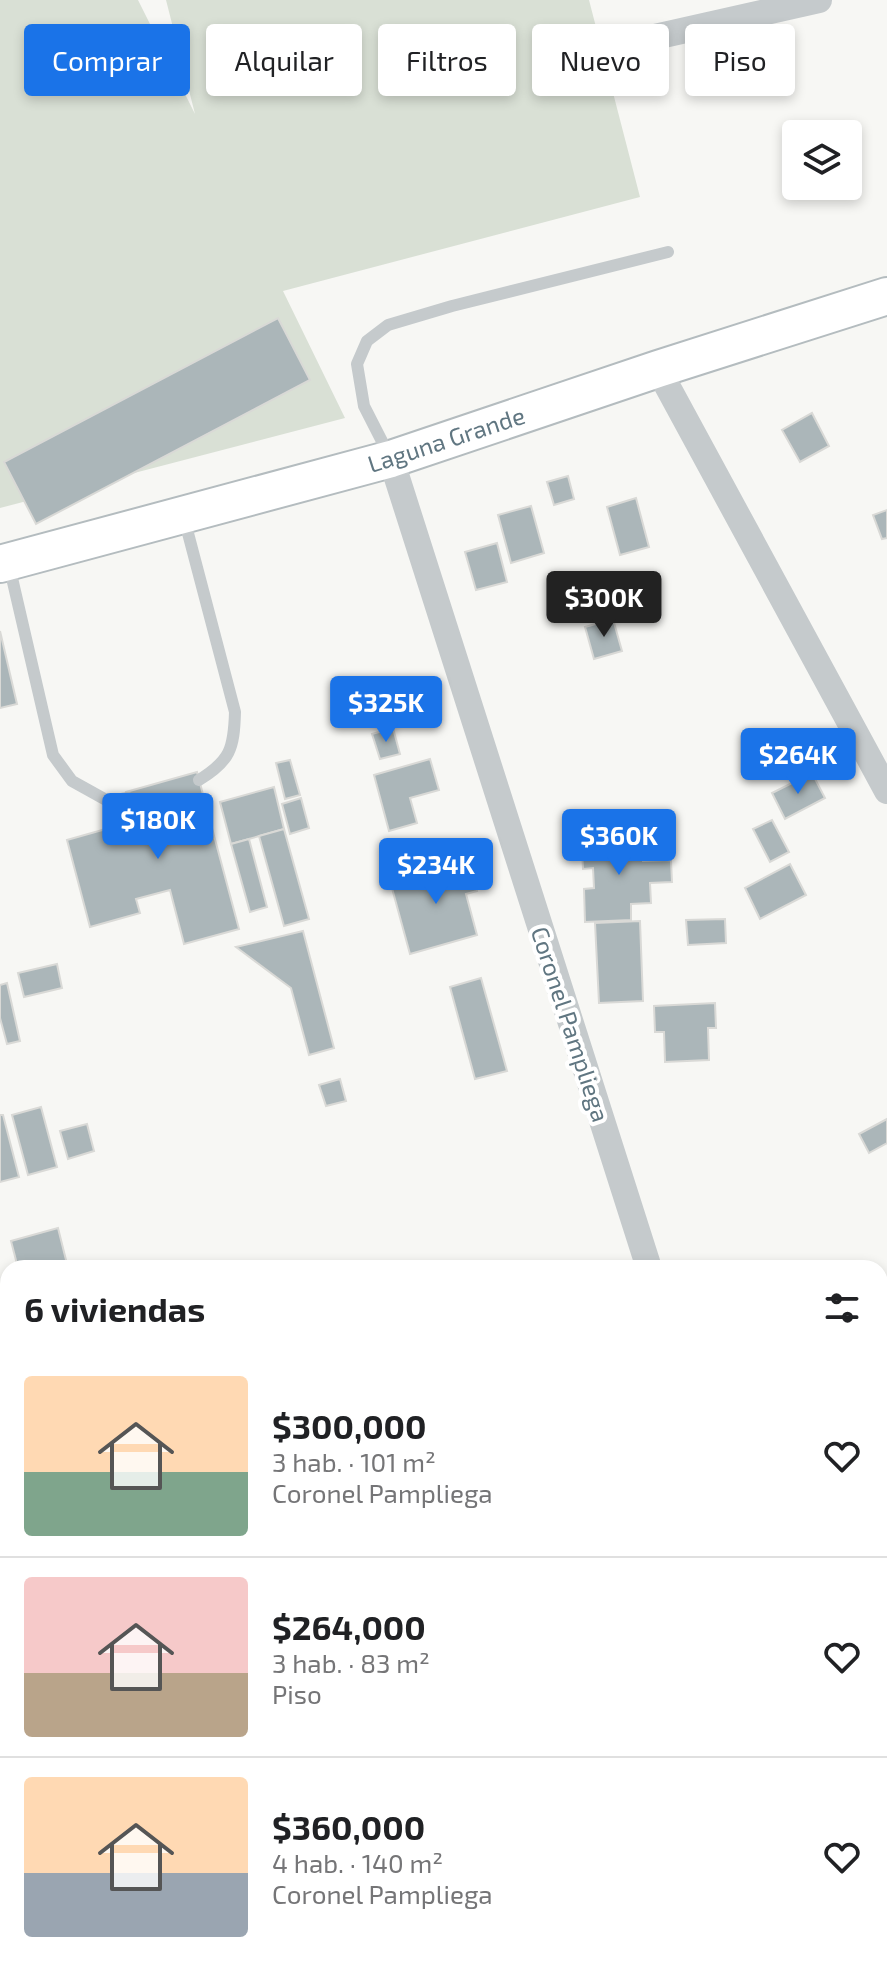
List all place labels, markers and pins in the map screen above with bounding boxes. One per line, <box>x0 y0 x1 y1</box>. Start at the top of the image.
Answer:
pin: $300K <box>548 571 660 639</box>
pin: $325K <box>330 676 442 744</box>
pin: $264K <box>742 728 854 796</box>
pin: $180K <box>102 793 214 861</box>
pin: $360K <box>563 809 675 877</box>
pin: $234K <box>380 838 492 906</box>

